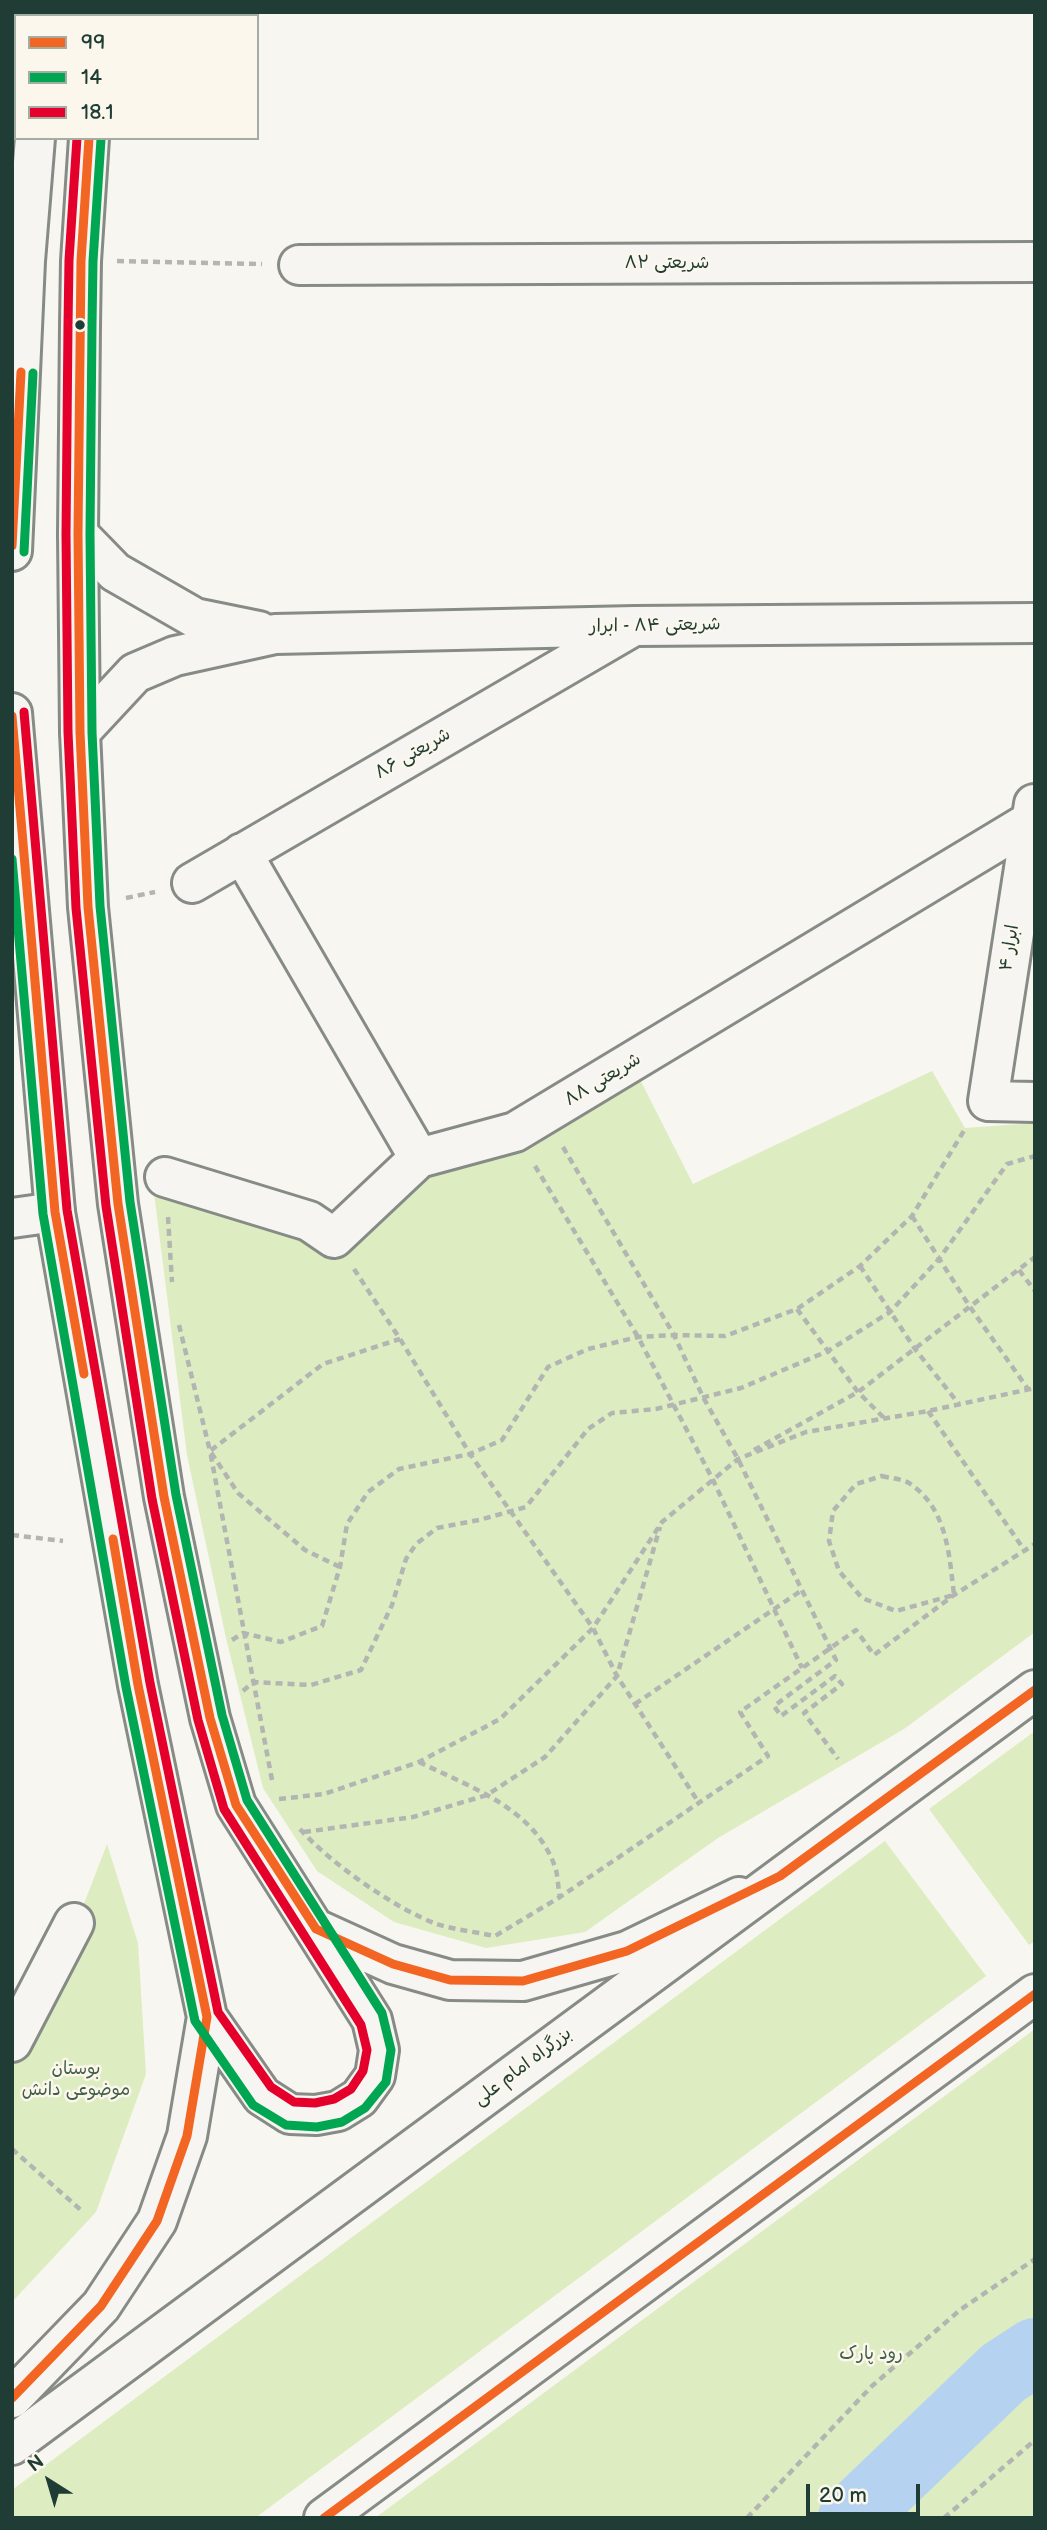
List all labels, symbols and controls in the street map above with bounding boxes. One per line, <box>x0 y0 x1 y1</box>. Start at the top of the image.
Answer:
legend <box>14 14 259 140</box>
text: 99 <box>81 30 105 55</box>
text: 14 <box>81 65 102 90</box>
text: 18.1 <box>81 100 114 125</box>
street label: شریعتی ۸۲ <box>625 252 709 274</box>
unlabelled marker <box>73 318 87 332</box>
street label: شریعتی ۸۴ - ابرار <box>589 614 721 638</box>
street label: شریعتی ۸۶ <box>371 724 455 784</box>
street label: ابرار ۴ <box>996 923 1024 973</box>
street label: شریعتی ۸۸ <box>561 1049 645 1111</box>
street label: بزرگراه امام علی <box>470 2023 576 2111</box>
park label: بوستان موضوعی دانش <box>22 2058 130 2100</box>
park label: رود پارک <box>839 2343 903 2365</box>
north arrow <box>14 2446 84 2516</box>
text: N <box>23 2450 49 2477</box>
scale bar <box>809 2470 923 2514</box>
text: 20 m <box>819 2483 867 2508</box>

